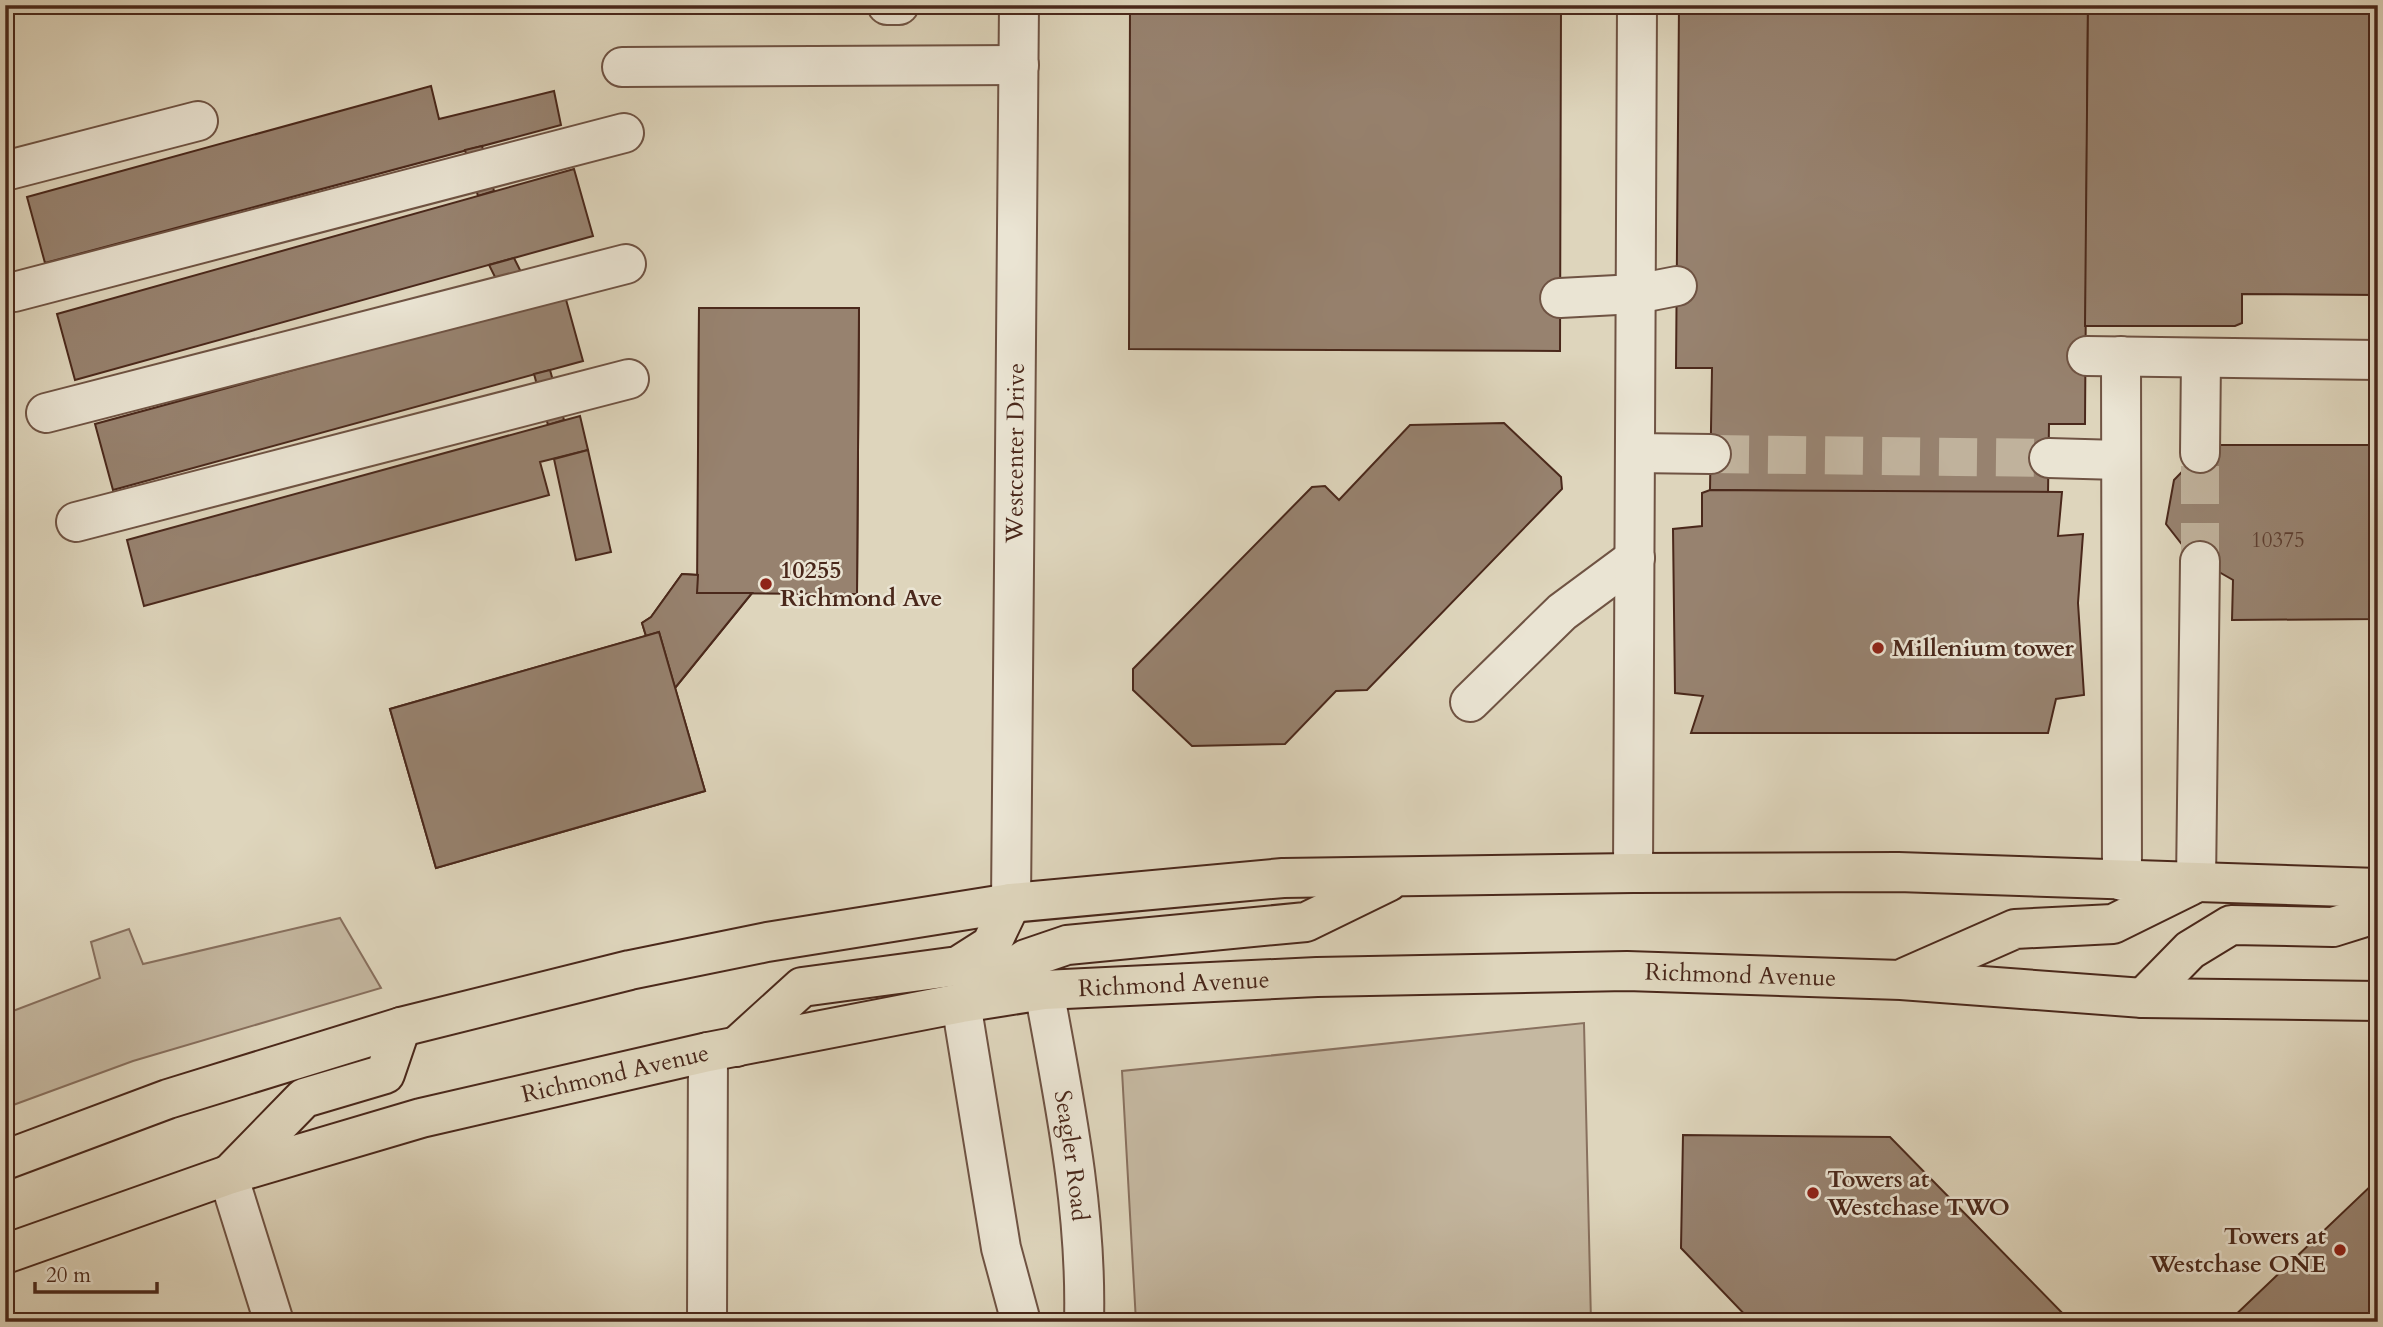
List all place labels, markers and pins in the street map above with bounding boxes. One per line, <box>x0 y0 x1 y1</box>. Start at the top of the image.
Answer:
place label: 10255 Richmond Ave <box>780 554 942 615</box>
marker: 10255 Richmond Ave <box>758 576 774 592</box>
place label: Millenium tower <box>1892 632 2074 665</box>
marker: Millenium tower <box>1870 640 1886 656</box>
place label: Towers at Westchase TWO <box>1826 1163 2010 1224</box>
marker: Towers at Westchase TWO <box>1805 1185 1821 1201</box>
place label: Towers at Westchase ONE <box>2148 1220 2327 1281</box>
marker: Towers at Westchase ONE <box>2332 1242 2348 1258</box>

